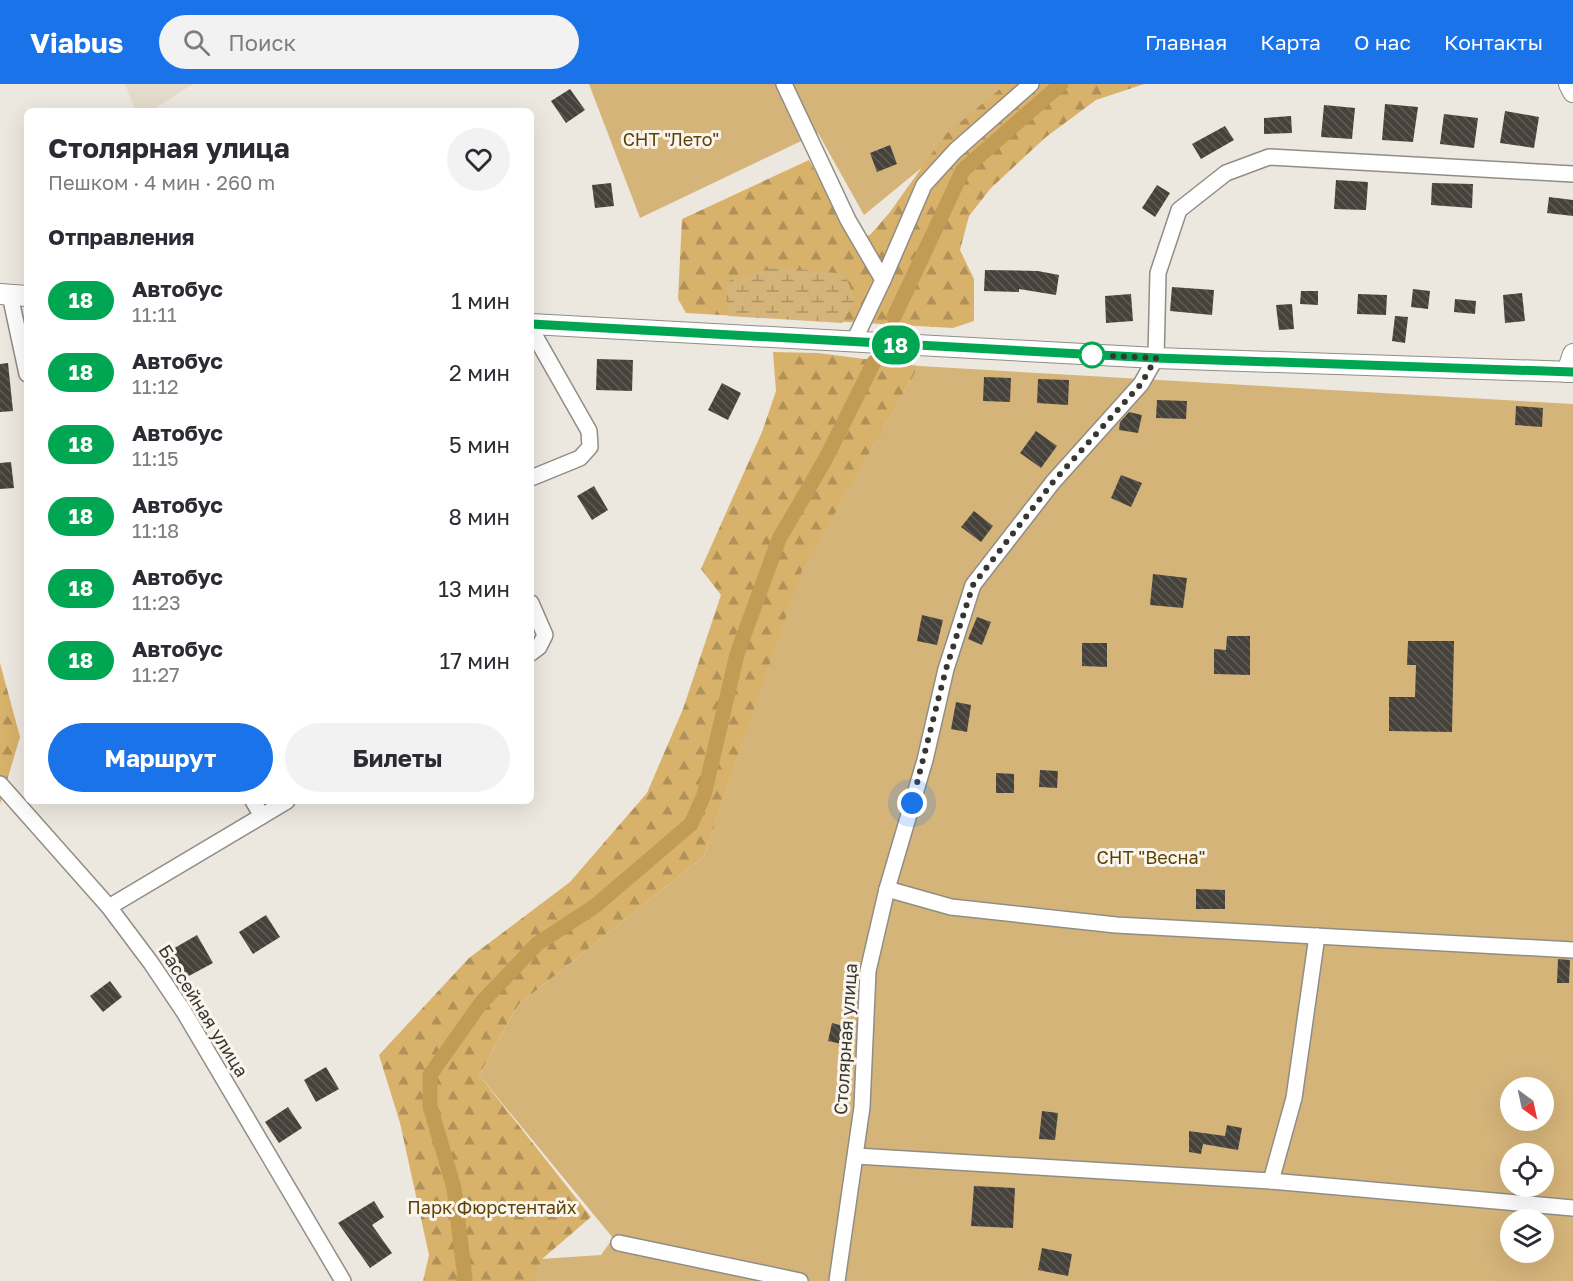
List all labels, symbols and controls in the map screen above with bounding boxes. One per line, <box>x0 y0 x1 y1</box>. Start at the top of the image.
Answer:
search box <box>159 15 579 69</box>
text: Viabus <box>30 26 123 59</box>
icon: search <box>180 26 213 59</box>
text: Поиск <box>228 29 296 56</box>
text: Главная <box>1145 29 1227 55</box>
text: Карта <box>1260 29 1321 55</box>
text: О нас <box>1354 29 1411 55</box>
text: Контакты <box>1444 29 1543 55</box>
button: heart <box>447 128 510 191</box>
park label: СНТ "Лето" <box>623 128 719 150</box>
text: Столярная улица <box>48 131 290 164</box>
text: Пешком · 4 мин · 260 m <box>48 170 275 194</box>
text: Отправления <box>48 223 194 250</box>
text: Автобус <box>132 275 223 302</box>
text: 18 <box>69 287 93 313</box>
text: 1 мин <box>451 287 510 314</box>
text: 11:11 <box>132 302 177 326</box>
line badge: 18 <box>869 326 923 364</box>
text: 18 <box>884 332 908 358</box>
unlabelled marker <box>1079 342 1105 368</box>
text: Автобус <box>132 347 223 374</box>
text: 18 <box>69 359 93 385</box>
text: 2 мин <box>449 359 510 386</box>
text: 11:12 <box>132 374 179 398</box>
text: Автобус <box>132 419 223 446</box>
text: 18 <box>69 431 93 457</box>
text: 5 мин <box>449 431 510 458</box>
text: 11:15 <box>132 446 179 470</box>
text: Автобус <box>132 491 223 518</box>
text: 18 <box>69 503 93 529</box>
text: 8 мин <box>448 503 510 530</box>
text: 11:18 <box>132 518 179 542</box>
text: Автобус <box>132 563 223 590</box>
text: 18 <box>69 575 93 601</box>
text: 13 мин <box>438 575 510 602</box>
text: 11:23 <box>132 590 181 614</box>
text: Автобус <box>132 635 223 662</box>
text: 18 <box>69 647 93 673</box>
text: 17 мин <box>439 647 510 674</box>
text: 11:27 <box>132 662 180 686</box>
button: Маршрут <box>48 723 273 792</box>
button: Билеты <box>285 723 510 792</box>
your location <box>897 788 927 818</box>
park label: СНТ "Весна" <box>1097 846 1205 868</box>
street label: Бассейная улица <box>154 940 253 1081</box>
street label: Столярная улица <box>829 962 861 1116</box>
north arrow <box>1500 1077 1554 1131</box>
map controls <box>1500 1077 1554 1263</box>
button: locate <box>1500 1143 1554 1197</box>
park label: Парк Фюрстентайх <box>407 1196 577 1218</box>
button: layers <box>1500 1209 1554 1263</box>

